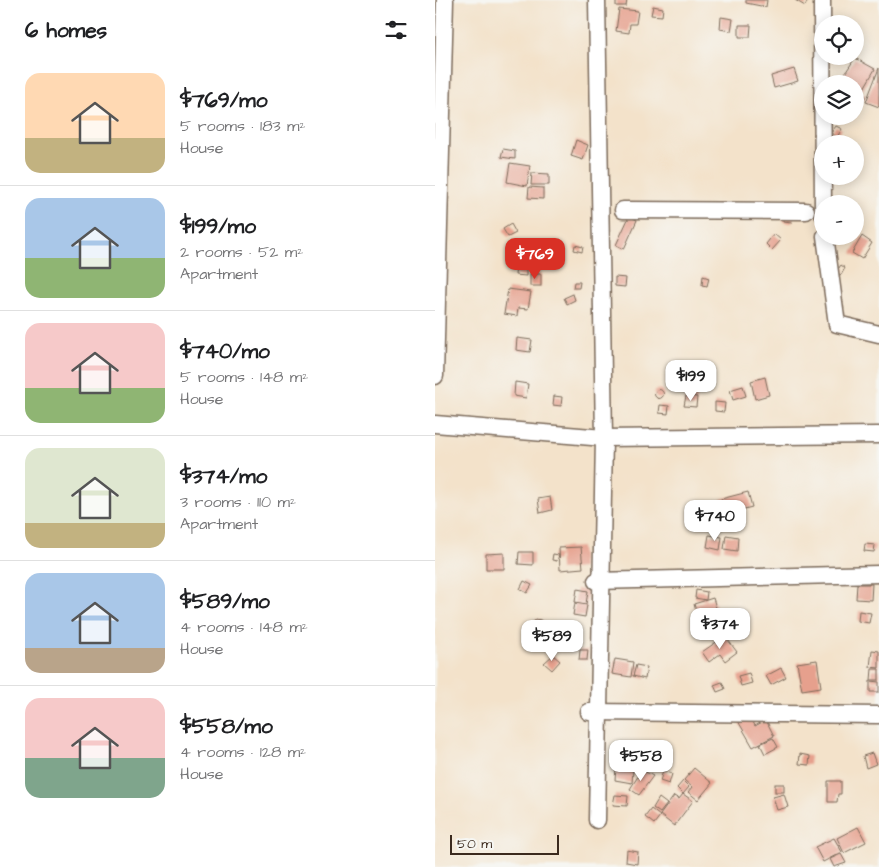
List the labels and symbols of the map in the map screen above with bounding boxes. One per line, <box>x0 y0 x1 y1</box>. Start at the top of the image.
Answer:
pin: $769 <box>505 238 565 280</box>
pin: $199 <box>661 360 721 402</box>
pin: $740 <box>685 500 745 542</box>
pin: $374 <box>690 608 750 650</box>
pin: $589 <box>522 620 582 662</box>
pin: $558 <box>611 740 671 782</box>
scale bar <box>450 832 559 855</box>

